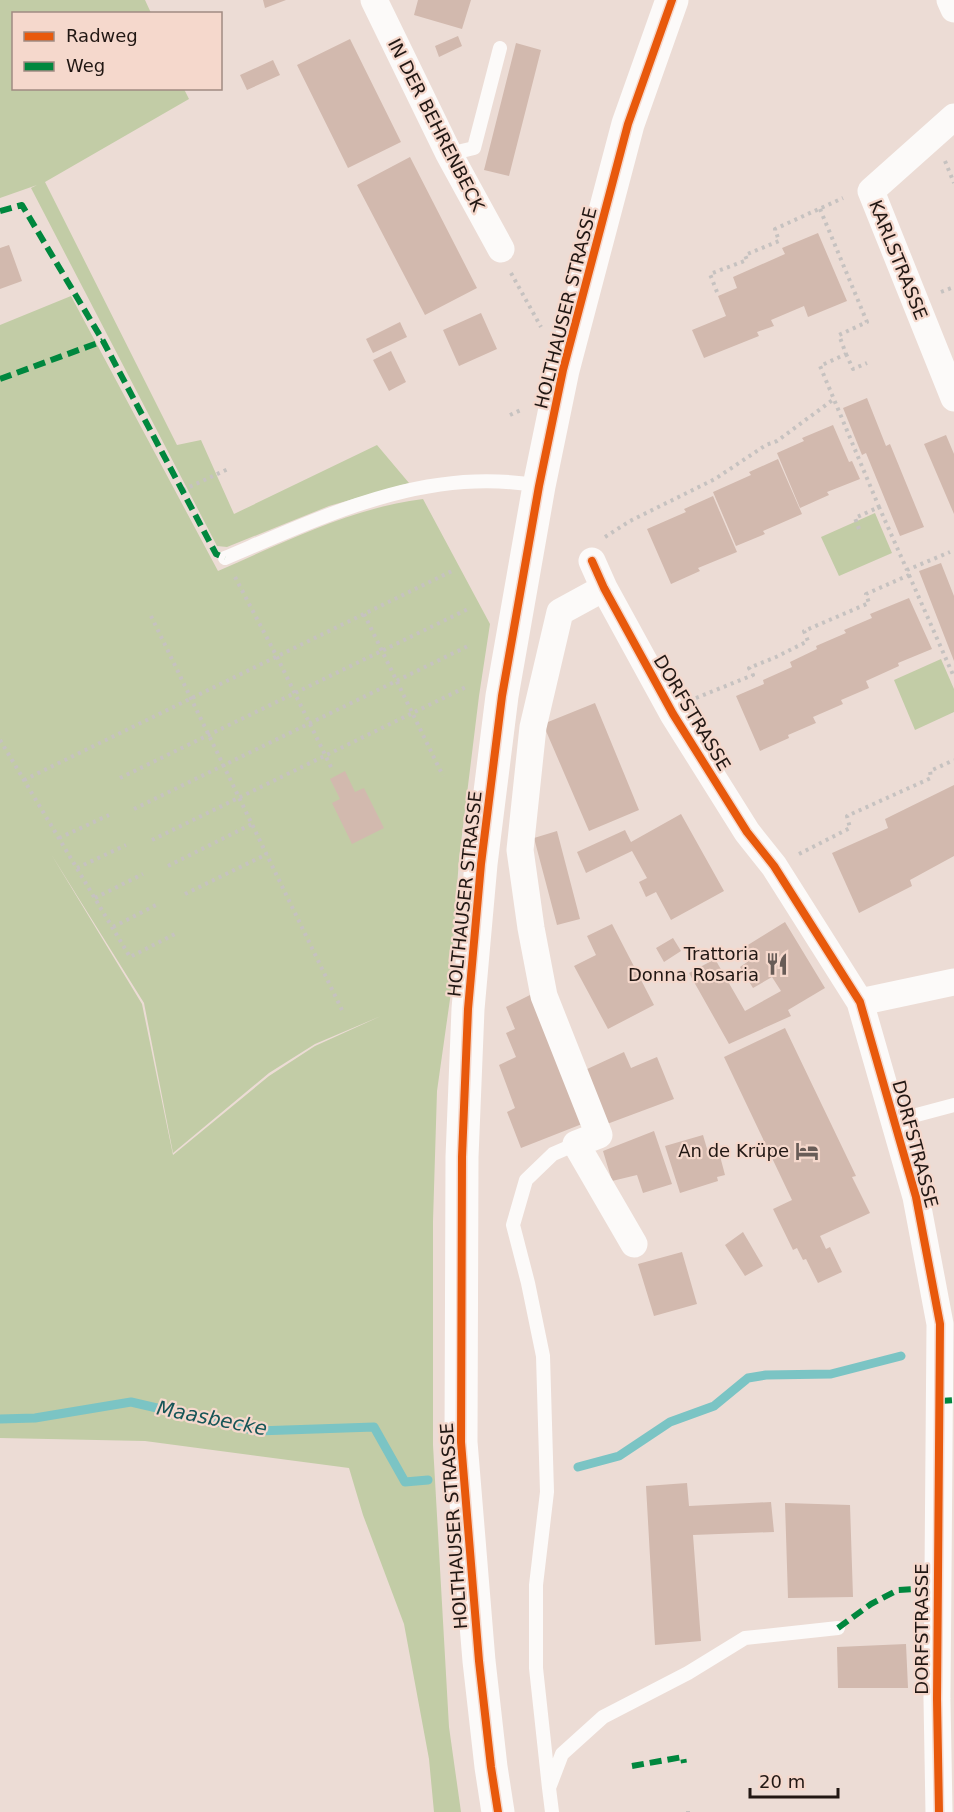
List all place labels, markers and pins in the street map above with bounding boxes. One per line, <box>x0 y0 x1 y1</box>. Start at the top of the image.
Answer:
place label: Trattoria Donna Rosaria <box>628 943 759 985</box>
restaurant icon: Trattoria Donna Rosaria <box>764 951 790 977</box>
hotel icon: An de Krüpe <box>794 1138 820 1164</box>
place label: An de Krüpe <box>678 1140 789 1161</box>

